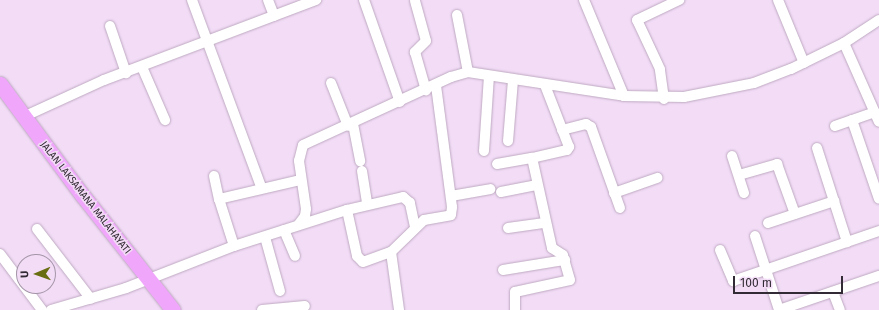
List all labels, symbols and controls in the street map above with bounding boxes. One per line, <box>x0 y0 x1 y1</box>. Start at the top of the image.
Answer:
street label: JALAN LAKSAMANA MALAHAYATI <box>37 139 133 257</box>
north arrow <box>16 254 56 294</box>
scale bar <box>735 268 845 294</box>
text: U <box>18 271 31 278</box>
text: 100 m <box>740 276 772 290</box>

